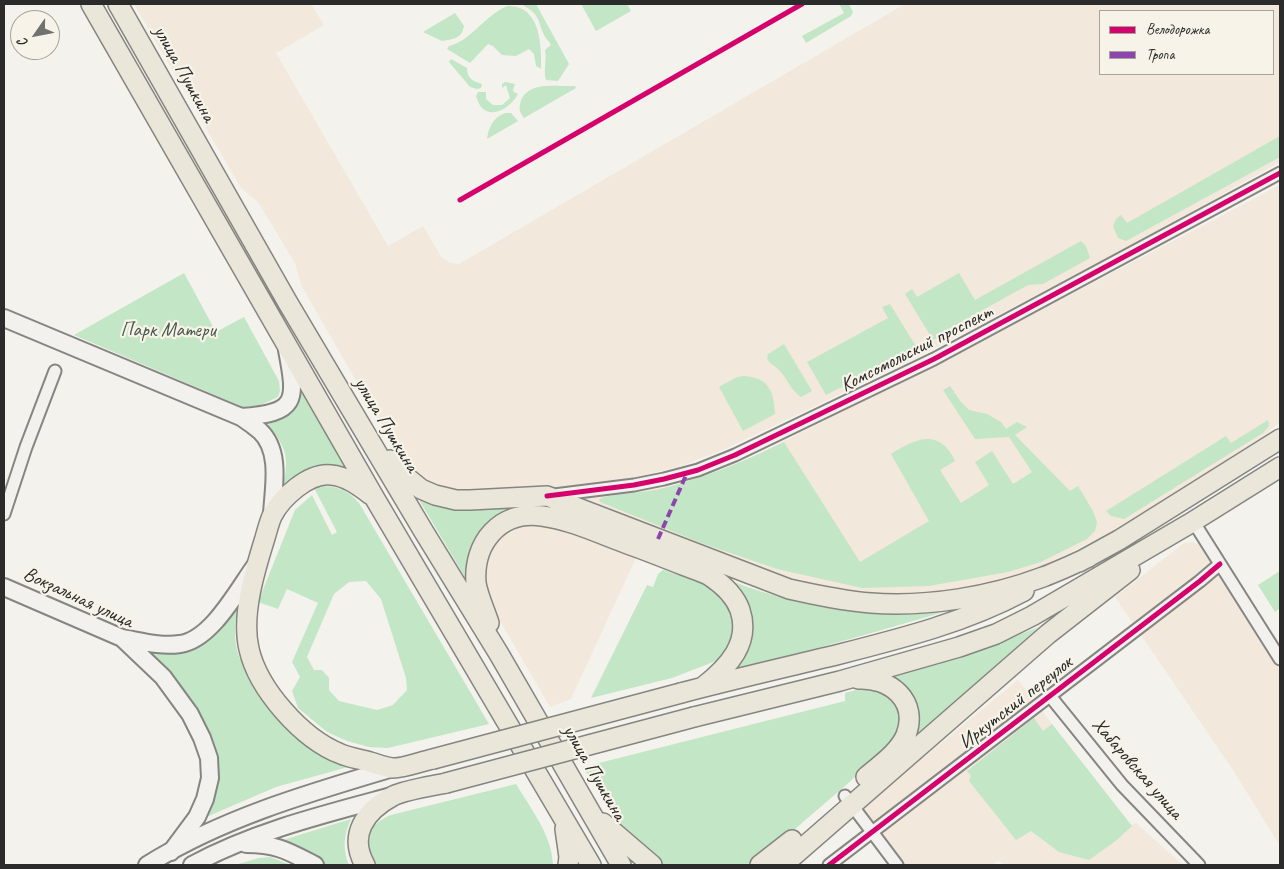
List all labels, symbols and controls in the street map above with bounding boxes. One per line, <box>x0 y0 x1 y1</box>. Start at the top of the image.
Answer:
north arrow <box>10 10 60 60</box>
legend <box>1099 10 1274 75</box>
text: Велодорожка <box>1146 20 1209 39</box>
street label: улица Пушкина <box>148 22 220 126</box>
text: С <box>14 35 32 50</box>
text: Тропа <box>1146 45 1174 64</box>
street label: Комсомольский проспект <box>837 300 997 398</box>
park label: Парк Матери <box>121 319 215 343</box>
street label: улица Пушкина <box>348 373 424 477</box>
street label: Вокзальная улица <box>19 562 137 634</box>
street label: Иркутский переулок <box>954 651 1078 755</box>
street label: Хабаровская улица <box>1086 713 1188 825</box>
street label: улица Пушкина <box>557 721 631 825</box>

